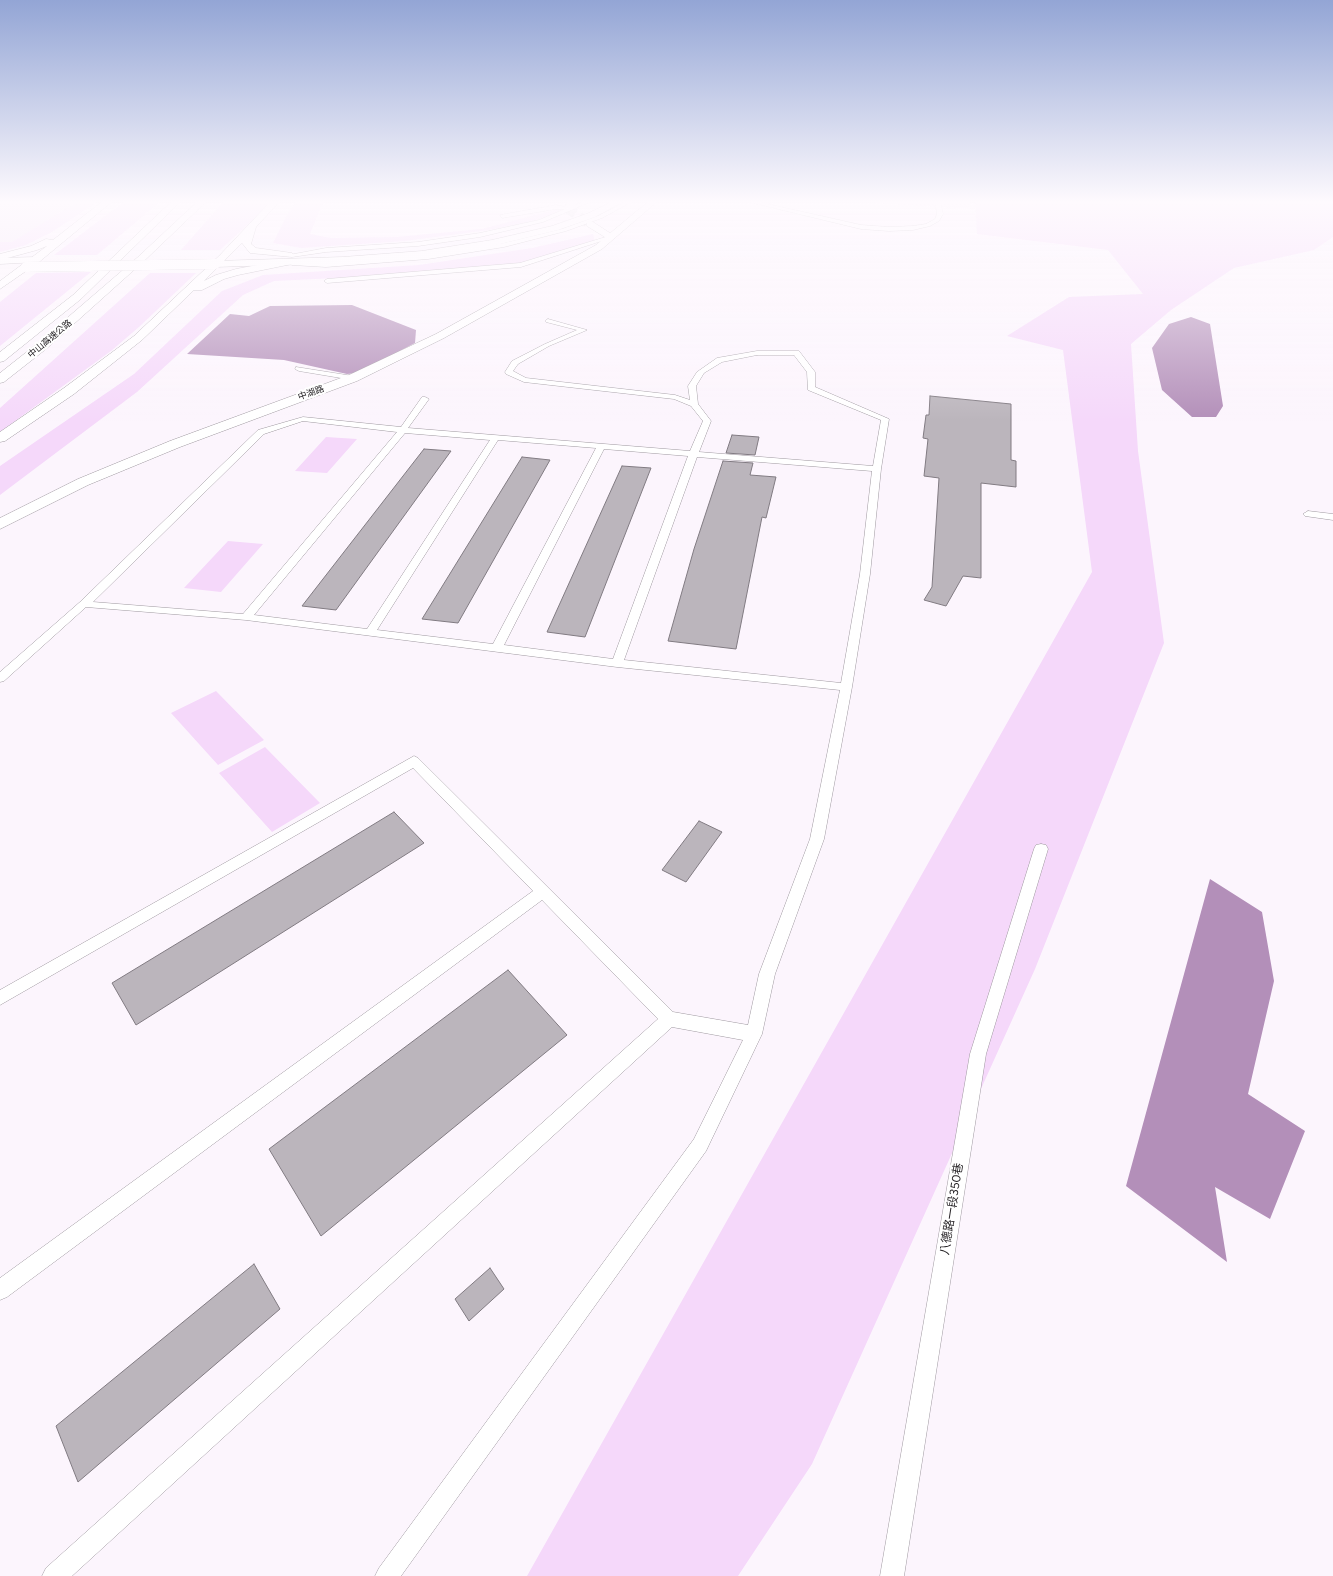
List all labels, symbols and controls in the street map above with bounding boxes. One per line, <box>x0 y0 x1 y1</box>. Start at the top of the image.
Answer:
street label: 中山高速公路 <box>26 318 74 360</box>
street label: 中湖路 <box>296 383 326 403</box>
street label: 八德路一段350巷 <box>938 1162 966 1256</box>

